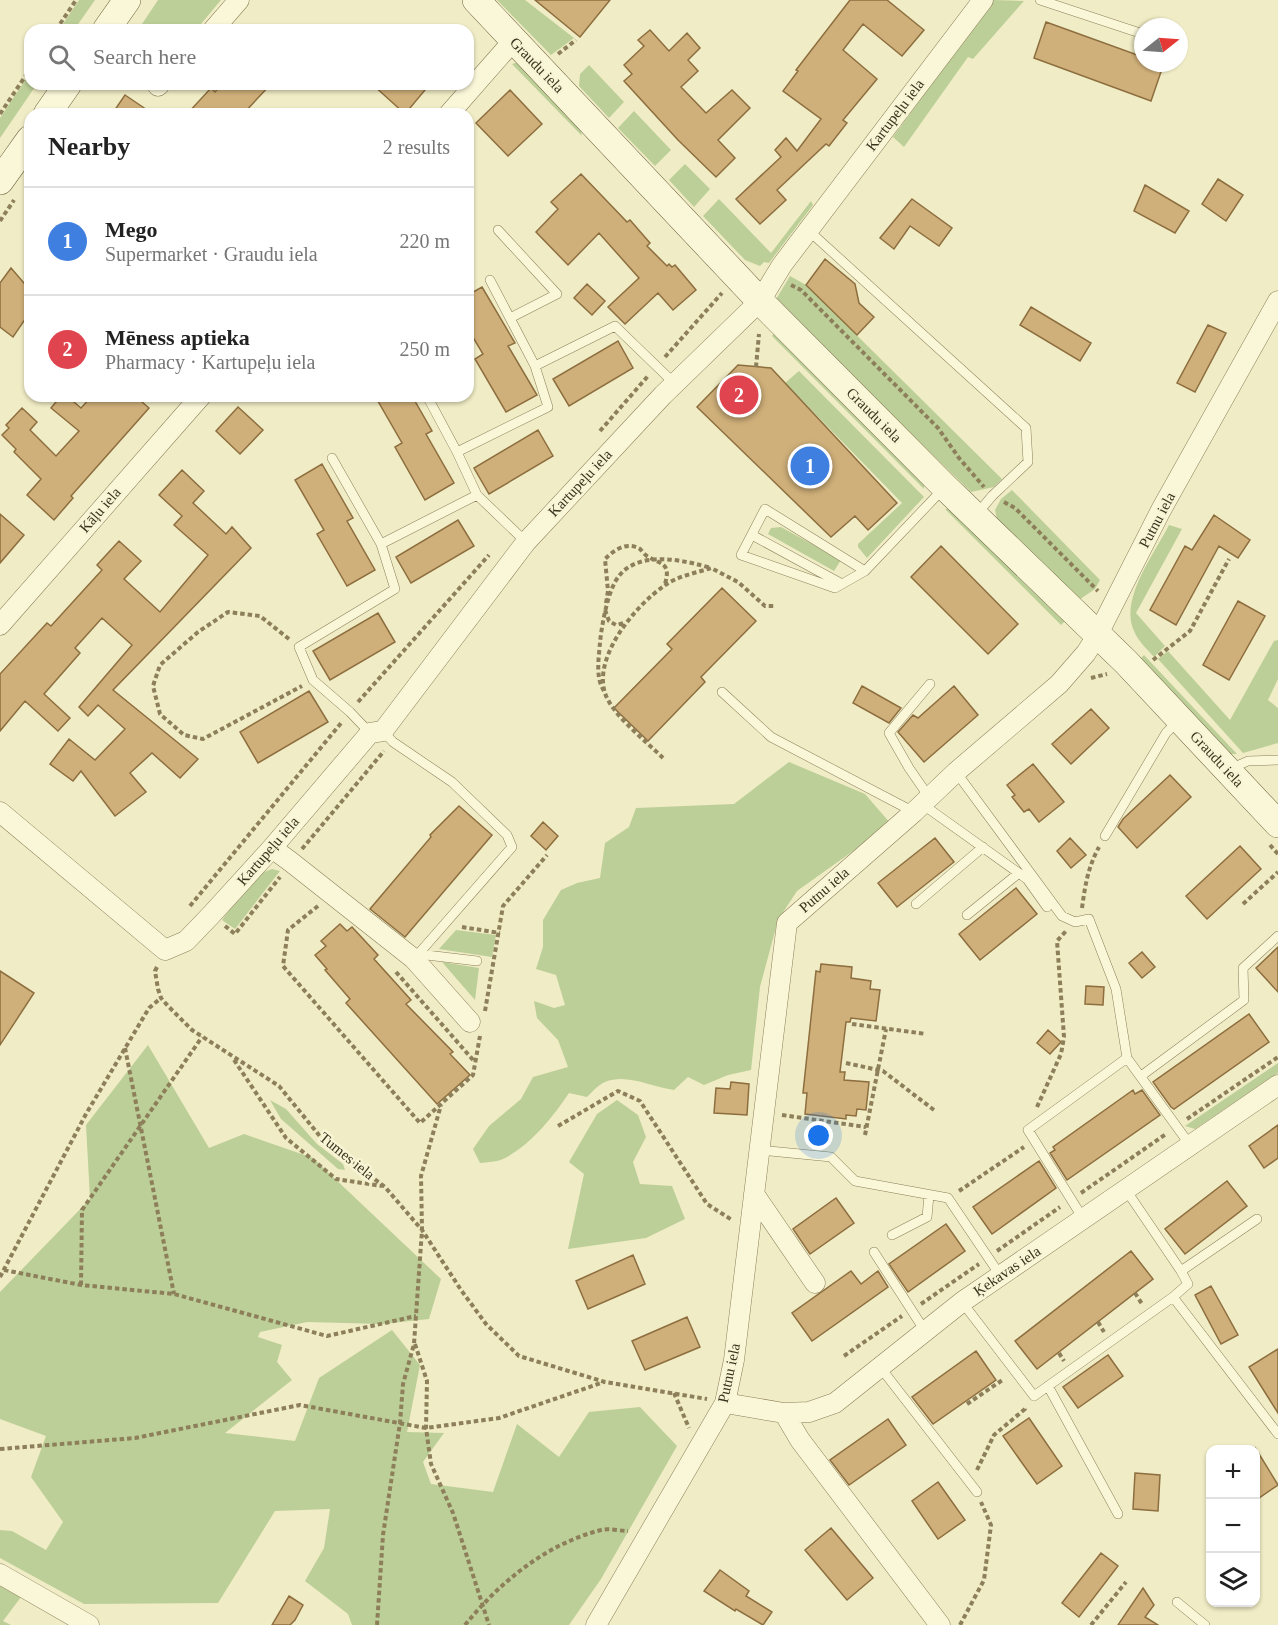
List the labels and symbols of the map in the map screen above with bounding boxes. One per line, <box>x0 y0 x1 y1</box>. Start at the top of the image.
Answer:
north arrow <box>1134 18 1188 72</box>
street label: Graudu iela <box>507 34 567 96</box>
street label: Kartupeļu iela <box>863 76 928 155</box>
pin: 2 <box>720 372 758 418</box>
street label: Graudu iela <box>843 384 905 446</box>
pin: 1 <box>790 444 830 488</box>
street label: Kartupeļu iela <box>545 446 616 520</box>
street label: Kāļu iela <box>76 484 125 536</box>
street label: Putnu iela <box>1136 489 1178 550</box>
street label: Graudu iela <box>1187 728 1247 790</box>
street label: Kartupeļu iela <box>234 813 303 889</box>
street label: Putnu iela <box>796 864 852 916</box>
your location <box>804 1121 833 1150</box>
street label: Tumes iela <box>316 1129 378 1183</box>
street label: Ķekavas iela <box>971 1243 1044 1300</box>
street label: Putnu iela <box>715 1341 743 1404</box>

